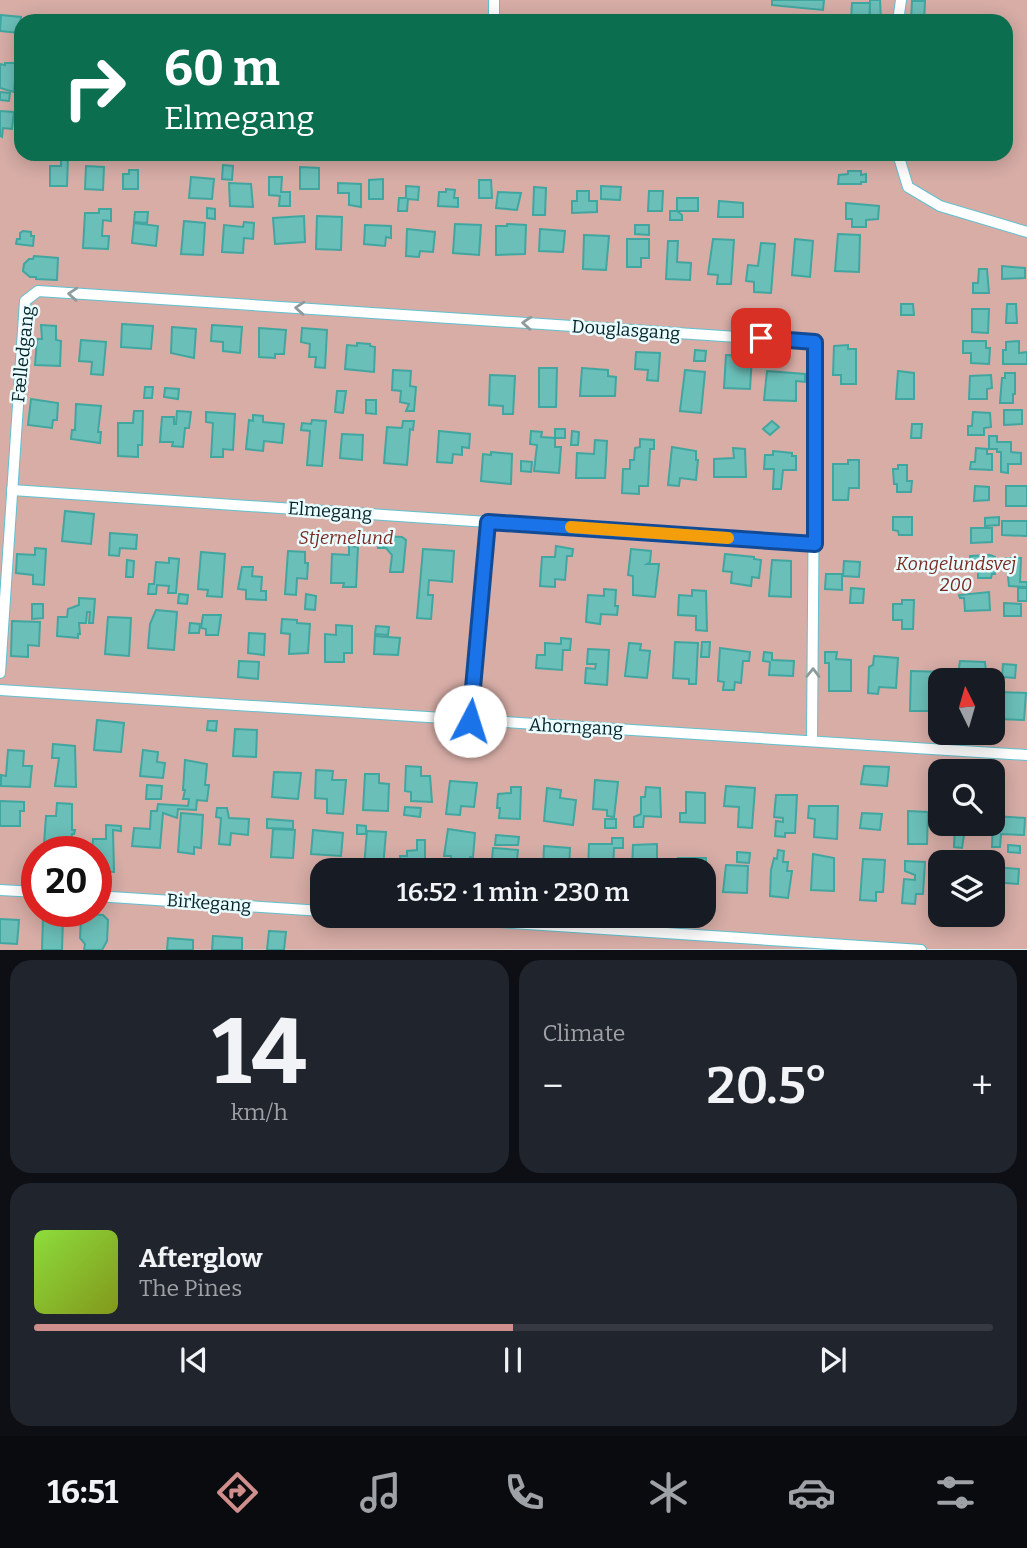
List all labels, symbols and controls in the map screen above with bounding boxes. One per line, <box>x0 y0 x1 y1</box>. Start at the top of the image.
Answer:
text: 60 m <box>164 39 280 98</box>
icon: right <box>49 42 140 133</box>
text: Elmegang <box>164 99 314 137</box>
one-way arrow <box>67 286 78 301</box>
one-way arrow <box>294 301 305 316</box>
street label: Fælledgang <box>7 304 39 404</box>
pin <box>731 308 791 368</box>
street label: Douglasgang <box>571 315 681 345</box>
one-way arrow <box>521 316 532 331</box>
icon: arrive <box>742 319 780 357</box>
street label: Elmegang <box>287 497 373 525</box>
park label: Stjernelund <box>299 527 394 549</box>
park label: Kongelundsvej 200 <box>896 553 1016 596</box>
one-way arrow <box>805 667 821 677</box>
north arrow <box>928 668 1004 746</box>
map controls <box>928 668 1005 927</box>
position arrow <box>433 684 507 758</box>
street label: Ahorngang <box>528 714 624 740</box>
button: search <box>928 759 1005 836</box>
speed limit sign: 20 <box>21 836 112 927</box>
button: layers <box>928 850 1005 927</box>
text: 16:52 · 1 min · 230 m <box>397 877 629 908</box>
street label: Birkegang <box>166 889 252 917</box>
text: 14 <box>212 998 307 1107</box>
text: Climate <box>543 1019 625 1047</box>
text: 20.5° <box>707 1054 828 1117</box>
text: − <box>543 1063 563 1109</box>
text: + <box>971 1063 993 1109</box>
text: km/h <box>231 1098 288 1126</box>
text: Afterglow <box>139 1243 262 1274</box>
text: The Pines <box>139 1274 242 1302</box>
icon: previous <box>175 1341 213 1379</box>
icon: pause <box>494 1341 532 1379</box>
icon: next <box>814 1341 852 1379</box>
icon: directions <box>213 1468 262 1517</box>
icon: music <box>356 1468 405 1517</box>
icon: phone <box>500 1468 549 1517</box>
icon: climate <box>644 1468 693 1517</box>
icon: car <box>787 1468 836 1517</box>
icon: filters <box>931 1468 980 1517</box>
text: 16:51 <box>47 1473 118 1511</box>

